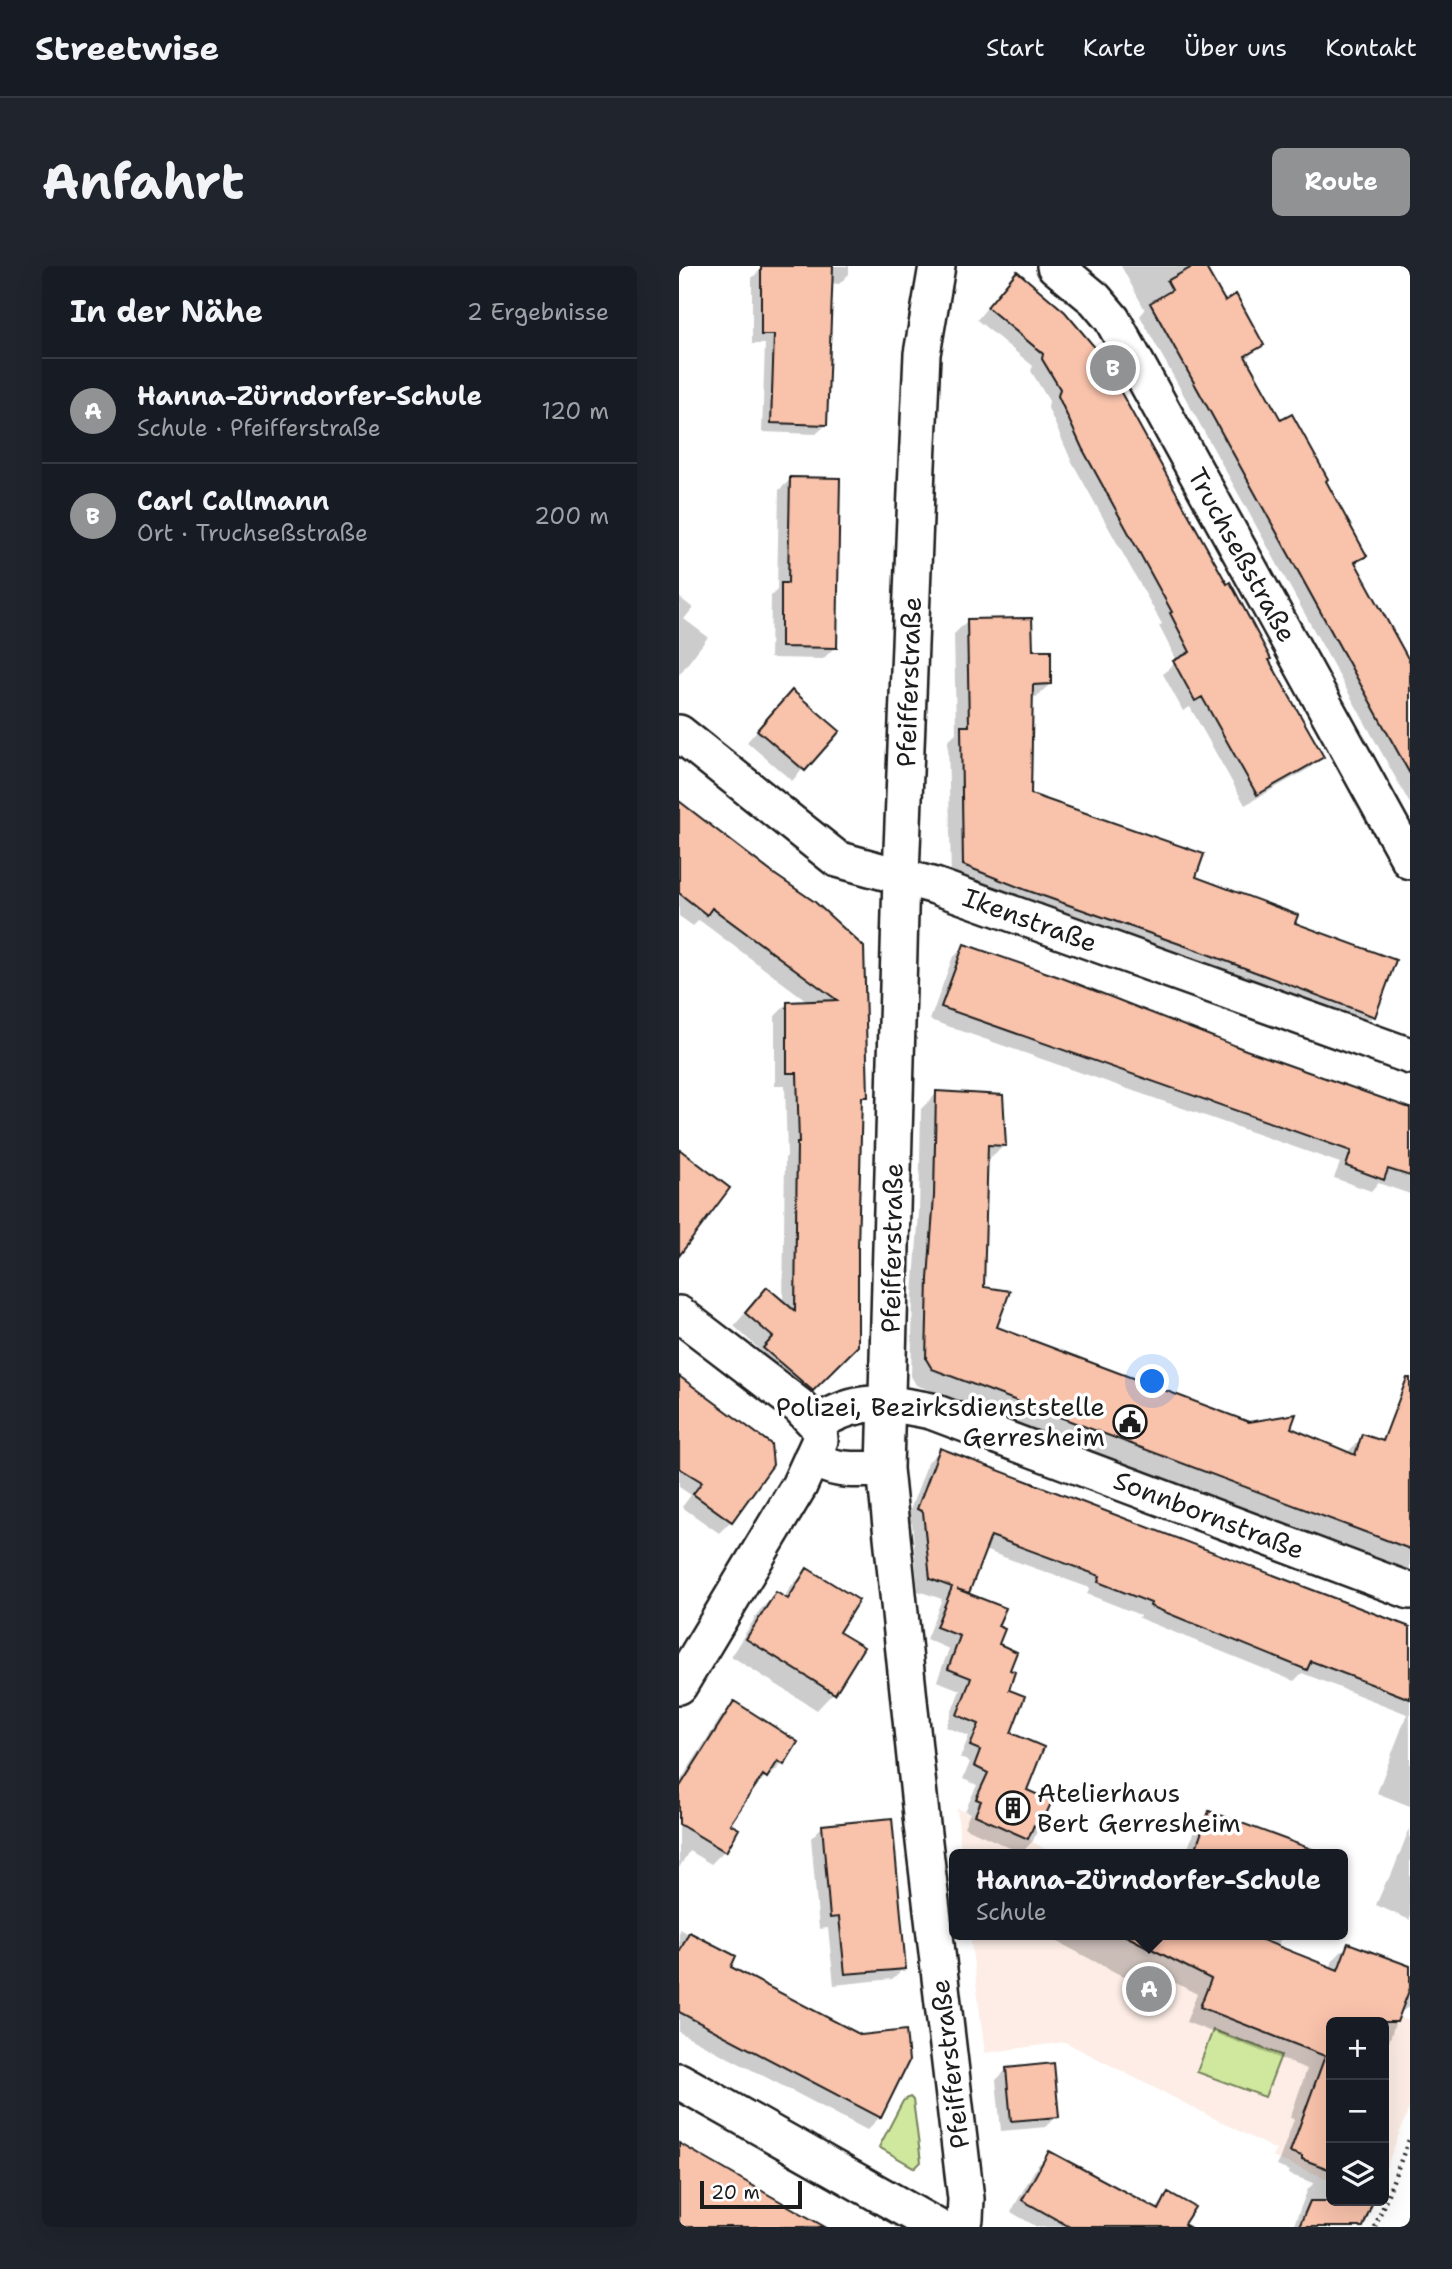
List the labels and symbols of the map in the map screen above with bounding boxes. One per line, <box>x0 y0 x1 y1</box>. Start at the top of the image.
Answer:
pin: B <box>1090 342 1136 394</box>
street label: Truchseßstraße <box>1180 461 1305 648</box>
street label: Pfeifferstraße <box>888 596 929 768</box>
street label: Ikenstraße <box>958 879 1102 960</box>
street label: Pfeifferstraße <box>873 1162 910 1334</box>
your location <box>1135 1364 1169 1398</box>
place label: Polizei, Bezirksdienststelle Gerresheim <box>776 1389 1105 1454</box>
public building icon: Polizei, Bezirksdienststelle Gerresheim <box>1111 1403 1149 1441</box>
street label: Sonnbornstraße <box>1109 1462 1309 1567</box>
place label: Atelierhaus Bert Gerresheim <box>1037 1775 1241 1840</box>
building icon: Atelierhaus Bert Gerresheim <box>994 1789 1032 1827</box>
pin: A <box>1126 1963 1172 2015</box>
street label: Pfeifferstraße <box>922 1977 977 2151</box>
scale bar <box>700 2178 801 2210</box>

